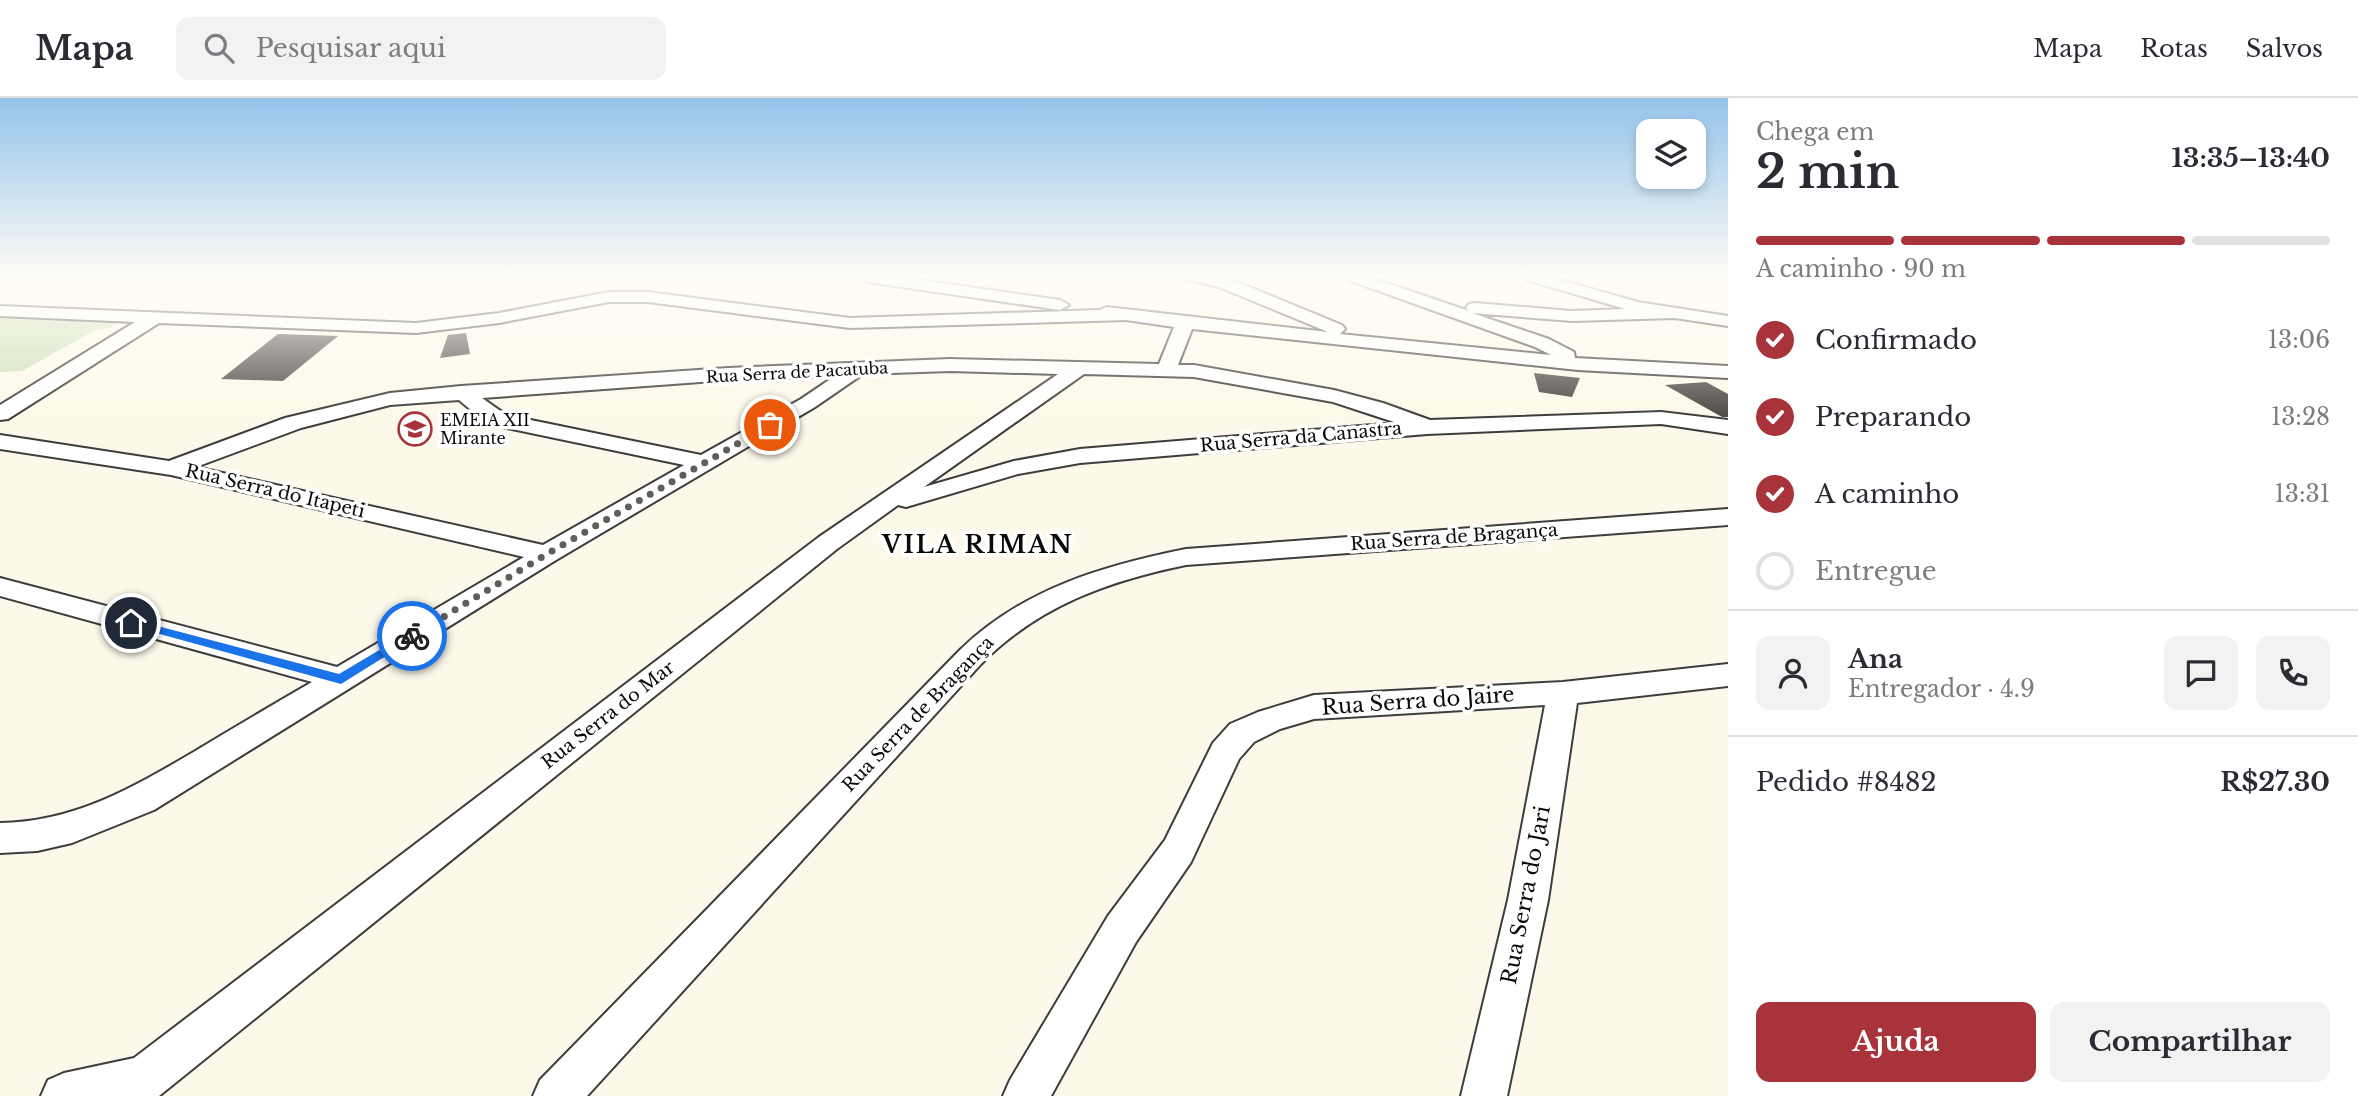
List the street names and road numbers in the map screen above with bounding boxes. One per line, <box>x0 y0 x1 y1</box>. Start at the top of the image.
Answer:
street label: Rua Serra de Pacatuba <box>705 357 889 387</box>
street label: Rua Serra da Canastra <box>1199 417 1403 457</box>
street label: Rua Serra do Itapeti <box>183 460 367 522</box>
street label: Rua Serra de Bragança <box>1349 519 1559 555</box>
street label: Rua Serra de Bragança <box>838 632 998 796</box>
street label: Rua Serra do Mar <box>537 656 679 774</box>
street label: Rua Serra do Jaire <box>1321 681 1515 721</box>
street label: Rua Serra do Jari <box>1496 803 1556 987</box>

